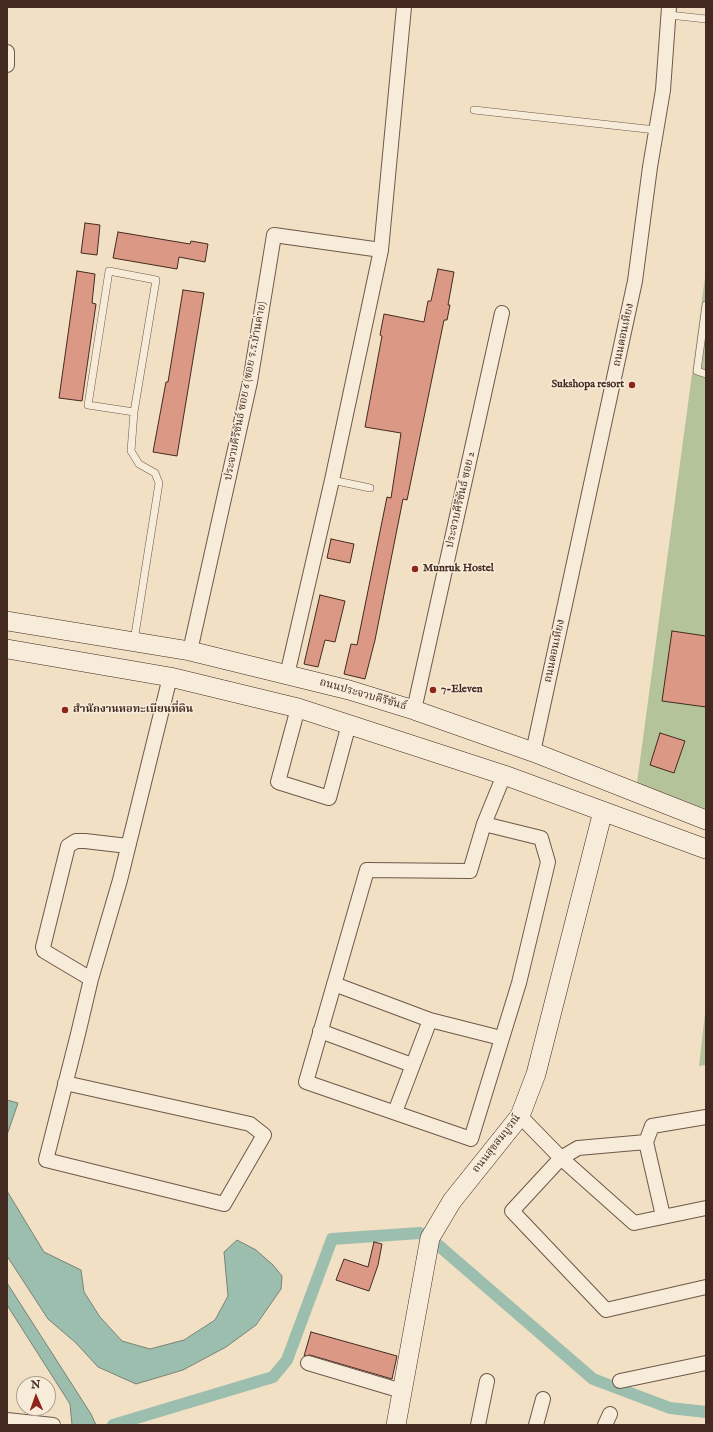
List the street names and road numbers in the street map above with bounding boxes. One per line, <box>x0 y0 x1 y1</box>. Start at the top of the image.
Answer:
street label: ประจวบคีรีขันธ์ ซอย 6 (ซอย ร.ร.บ้านค่าย) <box>222 300 270 482</box>
street label: ถนนดอนเหียง <box>611 302 637 368</box>
street label: ประจวบคีรีขันธ์ ซอย 2 <box>444 451 478 549</box>
street label: ถนนดอนเหียง <box>542 618 568 684</box>
street label: ถนนประจวบคีรีขันธ์ <box>318 676 408 714</box>
street label: ถนนสุขสมบูรณ์ <box>470 1112 524 1176</box>

